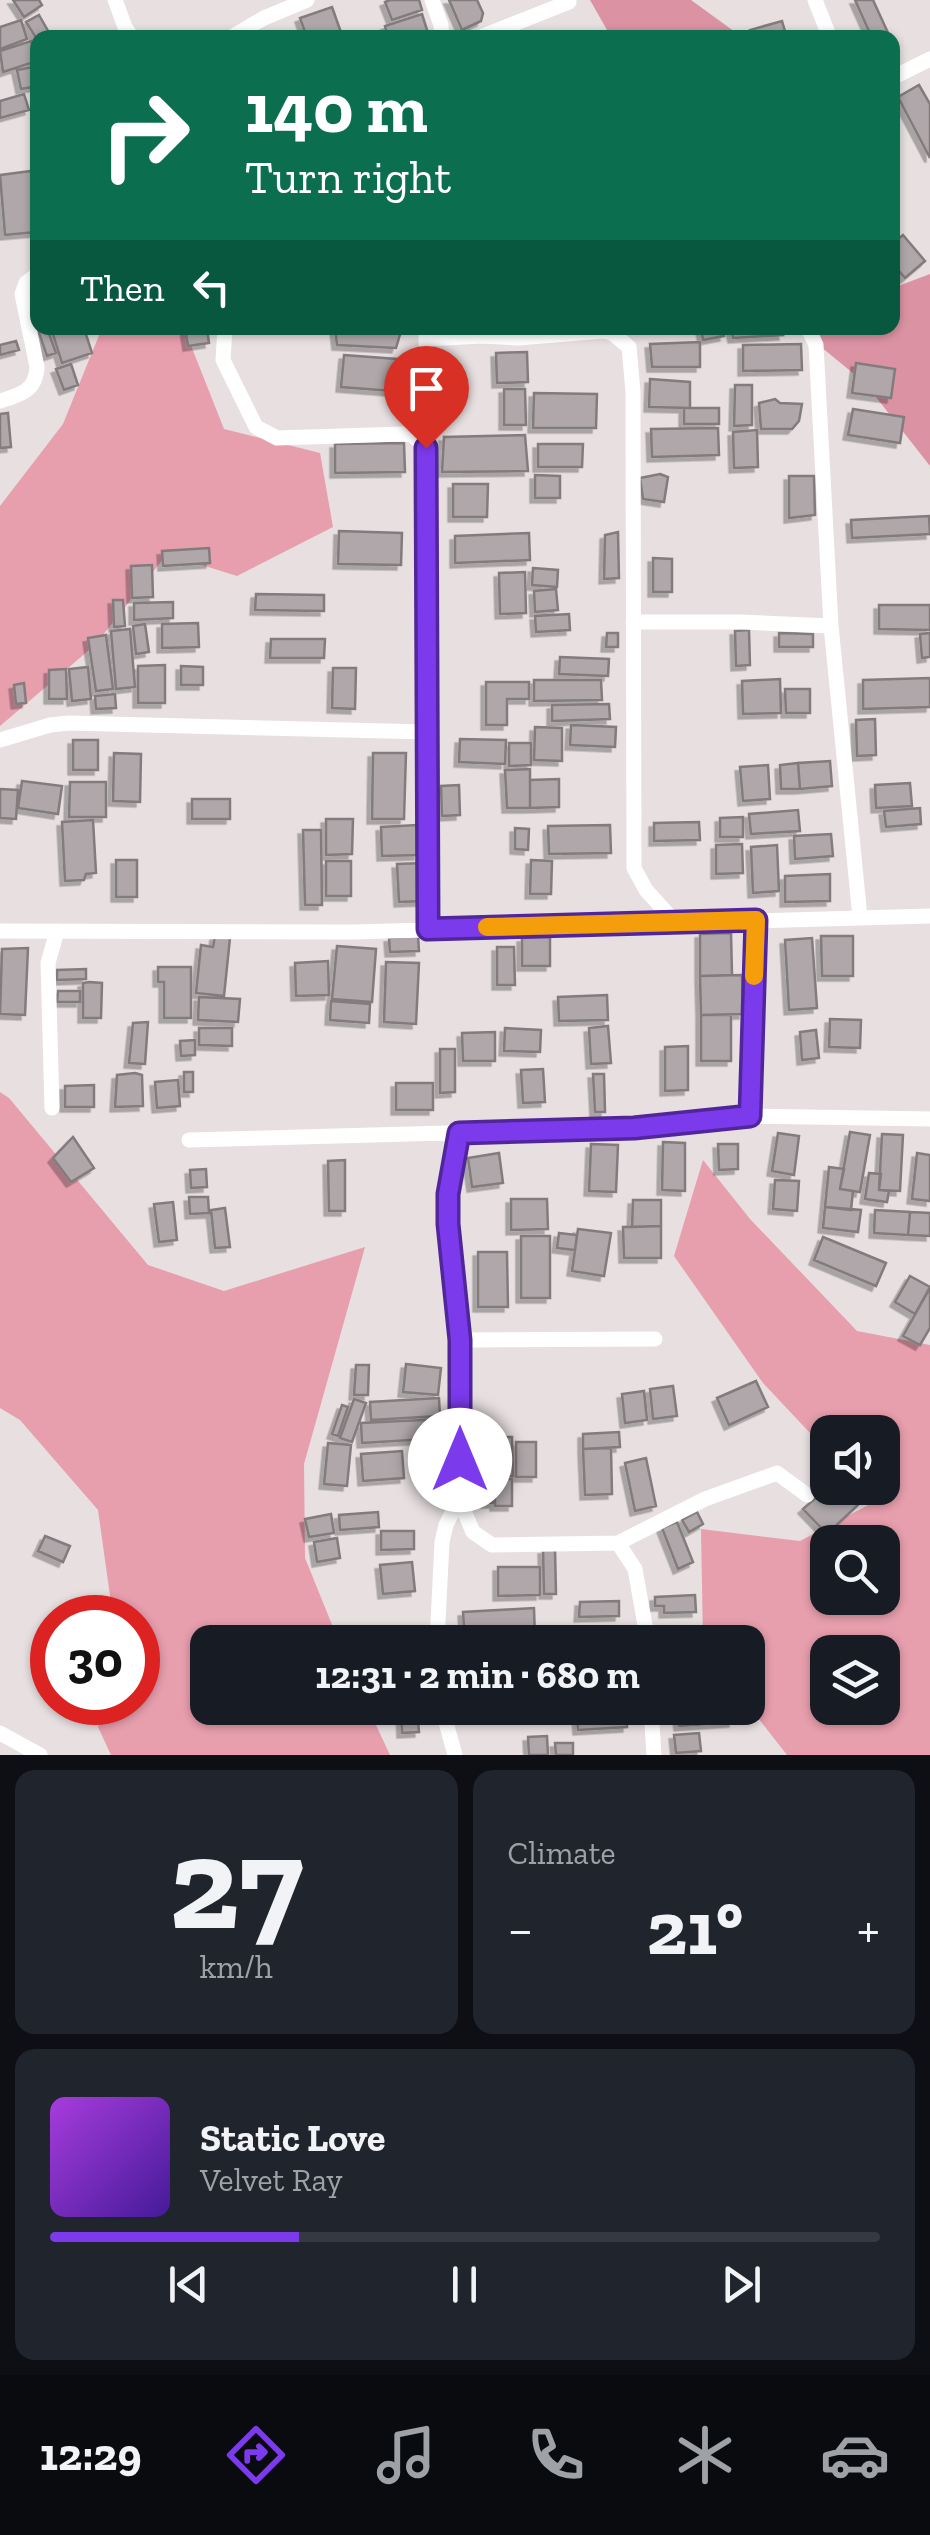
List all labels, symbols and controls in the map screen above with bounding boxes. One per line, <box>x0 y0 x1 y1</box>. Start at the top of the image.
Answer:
text: 140 m <box>245 66 428 150</box>
icon: right <box>80 70 210 200</box>
text: Turn right <box>245 151 451 205</box>
icon: left <box>184 260 239 315</box>
text: Then <box>80 265 164 311</box>
pin <box>384 346 469 449</box>
icon: arrive <box>399 361 454 416</box>
position arrow <box>408 1408 512 1512</box>
map controls <box>810 1415 900 1725</box>
button: sound <box>810 1415 900 1505</box>
button: search <box>810 1525 900 1615</box>
speed limit sign: 30 <box>30 1595 160 1725</box>
button: layers <box>810 1635 900 1725</box>
text: 12:31 · 2 min · 680 m <box>315 1652 640 1698</box>
text: 27 <box>169 1805 303 1961</box>
text: Climate <box>508 1834 616 1872</box>
text: 21° <box>647 1883 743 1973</box>
text: − <box>508 1896 533 1962</box>
text: + <box>857 1896 880 1962</box>
text: km/h <box>200 1948 273 1986</box>
text: Static Love <box>200 2115 385 2161</box>
text: Velvet Ray <box>200 2161 343 2199</box>
icon: previous <box>161 2257 216 2312</box>
icon: pause <box>437 2257 492 2312</box>
icon: next <box>714 2257 769 2312</box>
icon: directions <box>221 2420 291 2490</box>
icon: music <box>371 2420 441 2490</box>
icon: phone <box>521 2420 591 2490</box>
icon: climate <box>670 2420 740 2490</box>
icon: car <box>820 2420 890 2490</box>
text: 12:29 <box>40 2428 142 2482</box>

